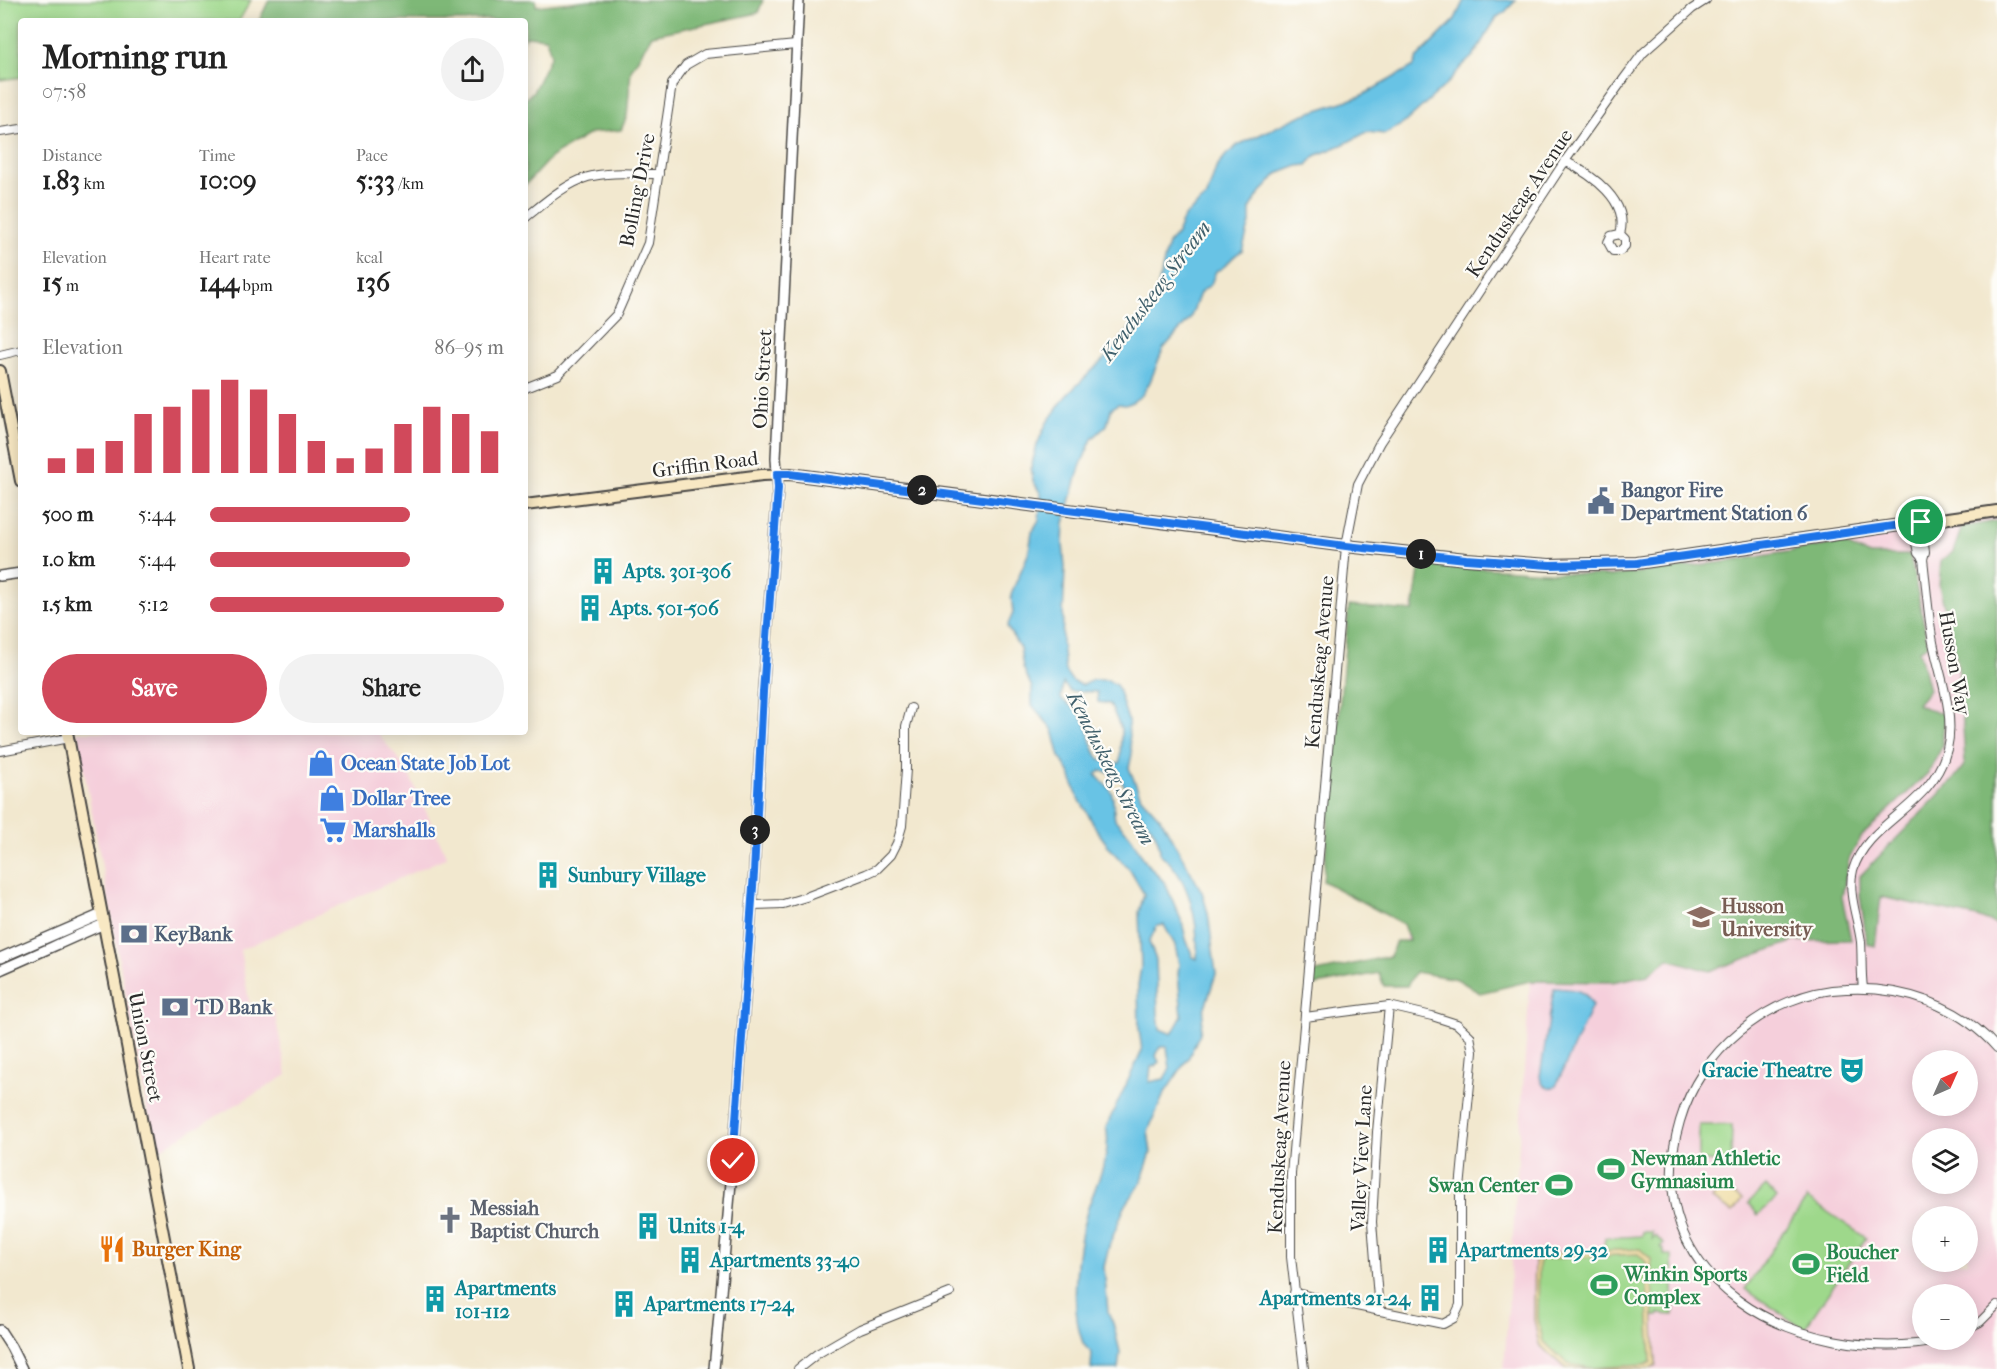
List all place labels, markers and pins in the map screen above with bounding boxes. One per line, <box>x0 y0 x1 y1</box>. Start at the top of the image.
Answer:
pin: 2 <box>907 475 937 505</box>
place label: Bangor Fire Department Station 6 <box>1621 479 1809 525</box>
public building icon: Bangor Fire Department Station 6 <box>1586 486 1616 516</box>
pin <box>1895 496 1946 547</box>
pin: 1 <box>1406 539 1436 569</box>
building icon: Apts. 301-306 <box>588 556 618 586</box>
place label: Apts. 301-306 <box>621 560 732 583</box>
building icon: Apts. 501-506 <box>575 593 605 623</box>
place label: Apts. 501-506 <box>608 597 720 620</box>
shop icon: Ocean State Job Lot <box>306 748 336 778</box>
place label: Ocean State Job Lot <box>341 752 511 775</box>
shop icon: Dollar Tree <box>317 783 347 813</box>
place label: Dollar Tree <box>352 787 451 810</box>
supermarket icon: Marshalls <box>318 815 348 845</box>
pin: 3 <box>740 815 770 845</box>
place label: Marshalls <box>352 819 436 842</box>
building icon: Sunbury Village <box>533 860 563 890</box>
place label: Sunbury Village <box>568 864 706 887</box>
place label: Husson University <box>1720 895 1814 941</box>
school or university icon: Husson University <box>1686 902 1716 932</box>
bank icon: KeyBank <box>119 919 149 949</box>
place label: KeyBank <box>154 923 233 946</box>
bank icon: TD Bank <box>160 992 190 1022</box>
place label: TD Bank <box>194 996 273 1019</box>
theatre icon: Gracie Theatre <box>1837 1055 1867 1085</box>
place label: Gracie Theatre <box>1702 1059 1832 1082</box>
pin <box>707 1135 758 1186</box>
place label: Newman Athletic Gymnasium <box>1631 1147 1780 1193</box>
sports icon: Newman Athletic Gymnasium <box>1596 1154 1626 1184</box>
sports icon: Swan Center <box>1544 1170 1574 1200</box>
place label: Swan Center <box>1429 1174 1539 1197</box>
place label: Messiah Baptist Church <box>469 1197 600 1243</box>
church icon: Messiah Baptist Church <box>435 1205 465 1235</box>
building icon: Units 1-4 <box>633 1211 663 1241</box>
place label: Units 1-4 <box>667 1215 745 1239</box>
restaurant icon: Burger King <box>97 1234 127 1264</box>
building icon: Apartments 29-32 <box>1423 1235 1453 1265</box>
place label: Burger King <box>132 1238 242 1261</box>
place label: Apartments 29-32 <box>1456 1239 1608 1262</box>
place label: Boucher Field <box>1825 1241 1899 1287</box>
building icon: Apartments 33-40 <box>675 1245 705 1275</box>
place label: Apartments 33-40 <box>708 1249 860 1273</box>
sports icon: Boucher Field <box>1791 1249 1821 1279</box>
place label: Winkin Sports Complex <box>1623 1263 1748 1309</box>
sports icon: Winkin Sports Complex <box>1589 1270 1619 1300</box>
place label: Apartments 101-112 <box>453 1277 557 1323</box>
building icon: Apartments 21-24 <box>1415 1283 1445 1313</box>
building icon: Apartments 101-112 <box>420 1284 450 1314</box>
place label: Apartments 21-24 <box>1258 1287 1411 1311</box>
building icon: Apartments 17-24 <box>609 1289 639 1319</box>
place label: Apartments 17-24 <box>642 1293 795 1317</box>

